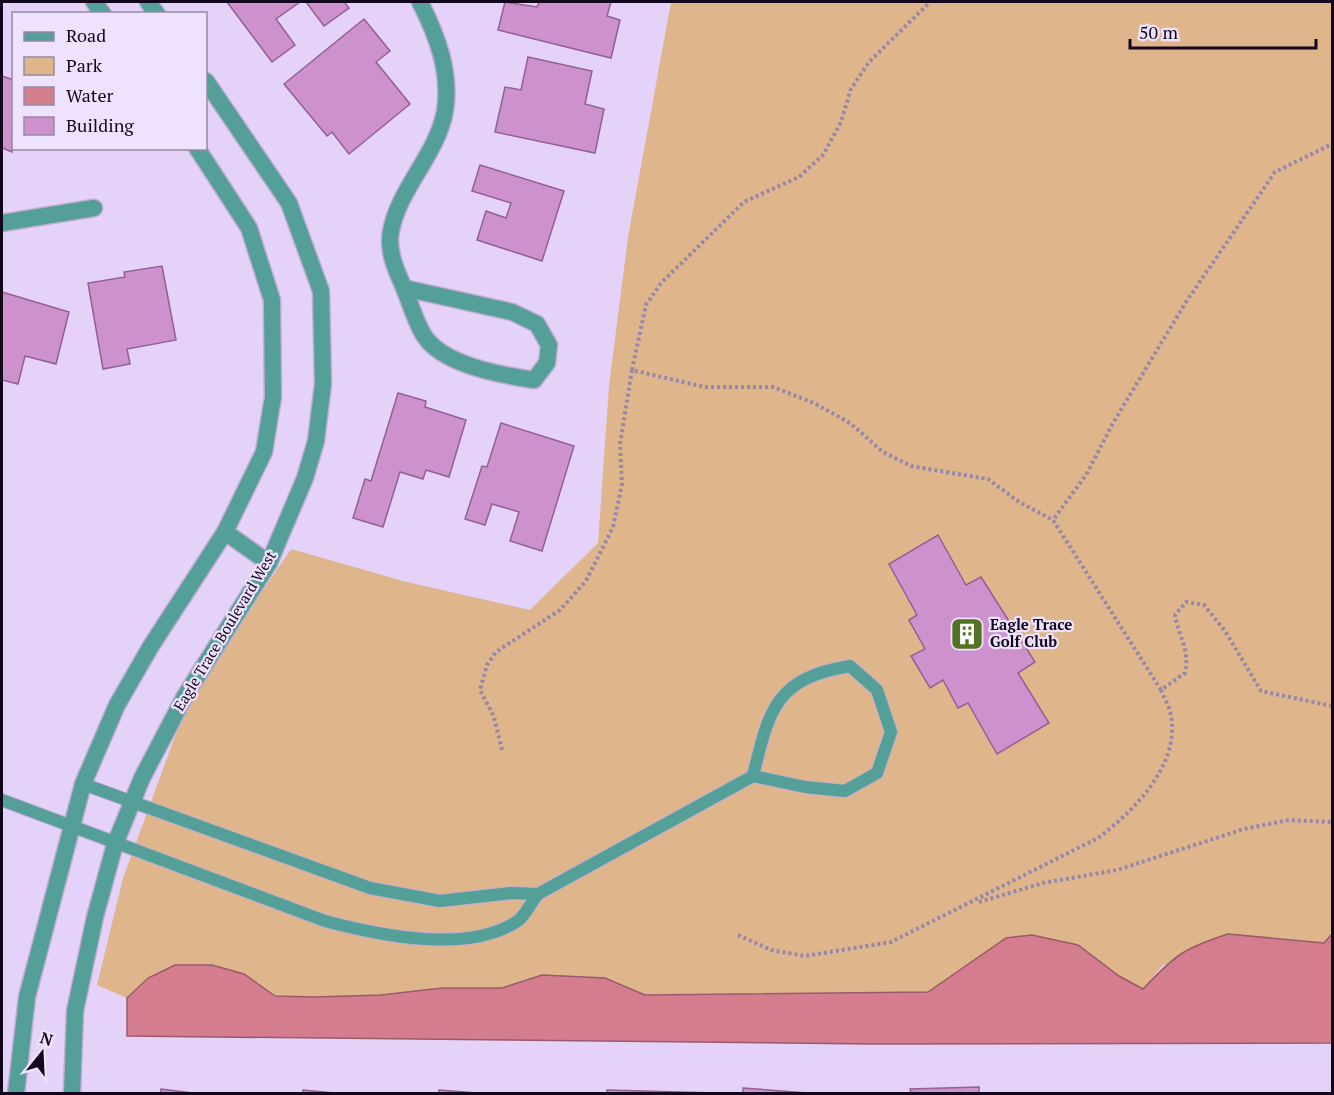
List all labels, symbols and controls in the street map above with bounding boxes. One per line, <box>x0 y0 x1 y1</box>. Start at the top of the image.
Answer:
legend <box>12 12 207 150</box>
scale bar <box>1130 12 1316 50</box>
text: 50 m <box>1139 20 1179 44</box>
text: Road <box>66 23 106 47</box>
text: Park <box>66 53 103 77</box>
text: Water <box>66 83 113 107</box>
text: Building <box>66 113 134 137</box>
street label: Eagle Trace Boulevard West <box>168 546 280 714</box>
place label: Eagle Trace Golf Club <box>990 614 1072 651</box>
building icon: Eagle Trace Golf Club <box>949 616 985 652</box>
north arrow <box>12 1023 72 1083</box>
text: N <box>37 1026 56 1051</box>

